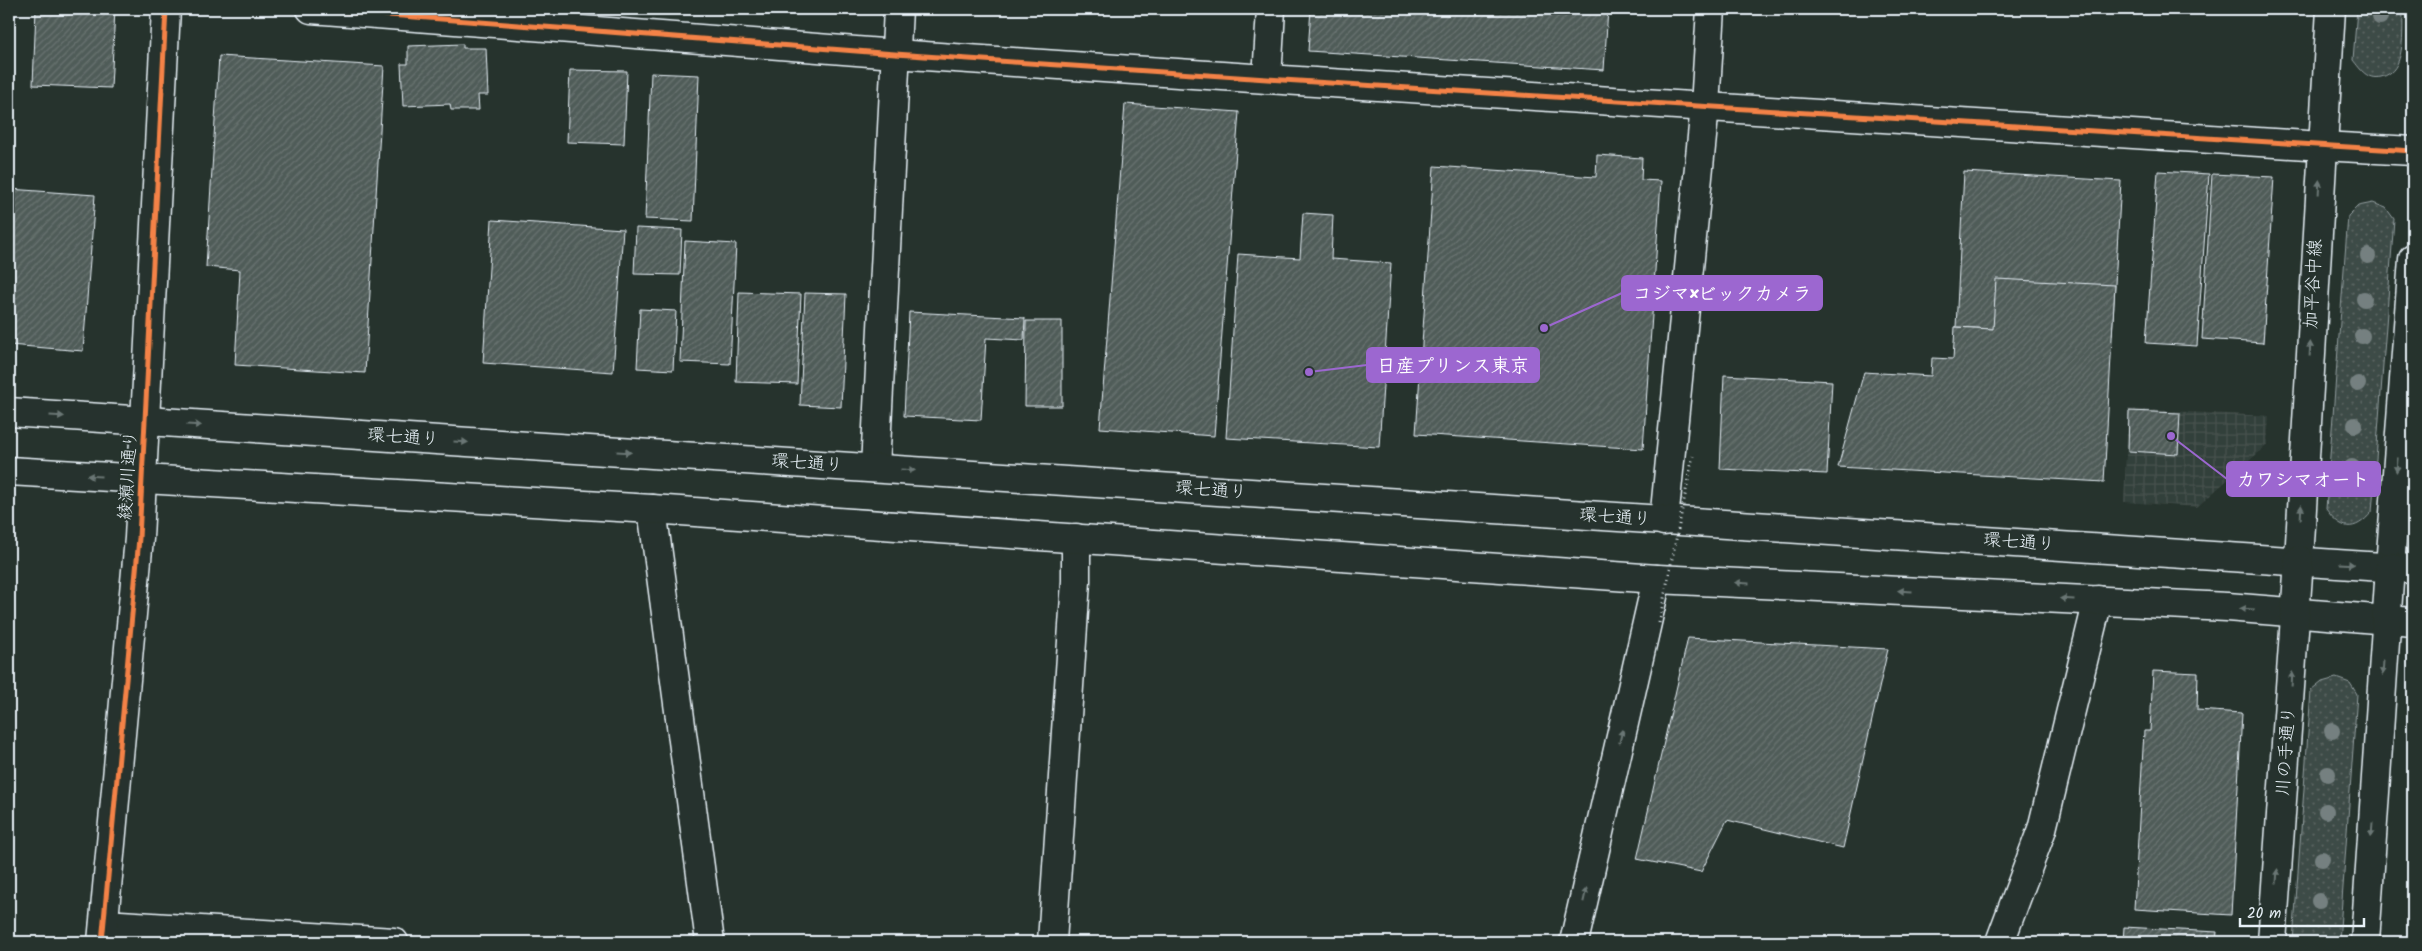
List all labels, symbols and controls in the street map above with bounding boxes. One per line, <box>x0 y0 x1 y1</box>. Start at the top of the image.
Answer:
one-way arrow <box>2316 179 2324 195</box>
street label: 加平谷中線 <box>2297 238 2331 330</box>
callout: コジマ×ビックカメラ <box>1622 276 1822 310</box>
text: コジマ×ビックカメラ <box>1632 280 1812 310</box>
one-way arrow <box>2307 341 2315 357</box>
callout: 日産プリンス東京 <box>1367 348 1539 382</box>
text: 日産プリンス東京 <box>1377 352 1529 382</box>
one-way arrow <box>50 412 66 420</box>
one-way arrow <box>187 421 203 429</box>
street label: 環七通り <box>366 421 440 455</box>
street label: 綾瀬川通り <box>111 429 147 521</box>
one-way arrow <box>454 438 470 446</box>
street label: 環七通り <box>770 447 844 481</box>
one-way arrow <box>616 448 632 456</box>
one-way arrow <box>2393 457 2401 473</box>
callout: カワシマオート <box>2227 462 2380 496</box>
text: カワシマオート <box>2236 466 2370 496</box>
one-way arrow <box>900 467 916 475</box>
one-way arrow <box>86 471 102 479</box>
street label: 環七通り <box>1174 474 1248 508</box>
street label: 環七通り <box>1578 501 1652 535</box>
one-way arrow <box>2298 503 2306 519</box>
street label: 環七通り <box>1982 526 2056 560</box>
one-way arrow <box>2340 560 2356 568</box>
one-way arrow <box>1734 579 1750 587</box>
one-way arrow <box>1896 587 1912 595</box>
one-way arrow <box>2059 594 2075 602</box>
one-way arrow <box>2239 604 2255 612</box>
one-way arrow <box>2379 661 2387 677</box>
one-way arrow <box>2288 671 2296 687</box>
street label: 川の手通り <box>2269 705 2305 797</box>
one-way arrow <box>1617 729 1625 744</box>
one-way arrow <box>2368 823 2376 839</box>
one-way arrow <box>2274 868 2282 884</box>
one-way arrow <box>1581 887 1589 902</box>
scale bar <box>2240 896 2363 928</box>
text: 20 m <box>2247 902 2281 926</box>

